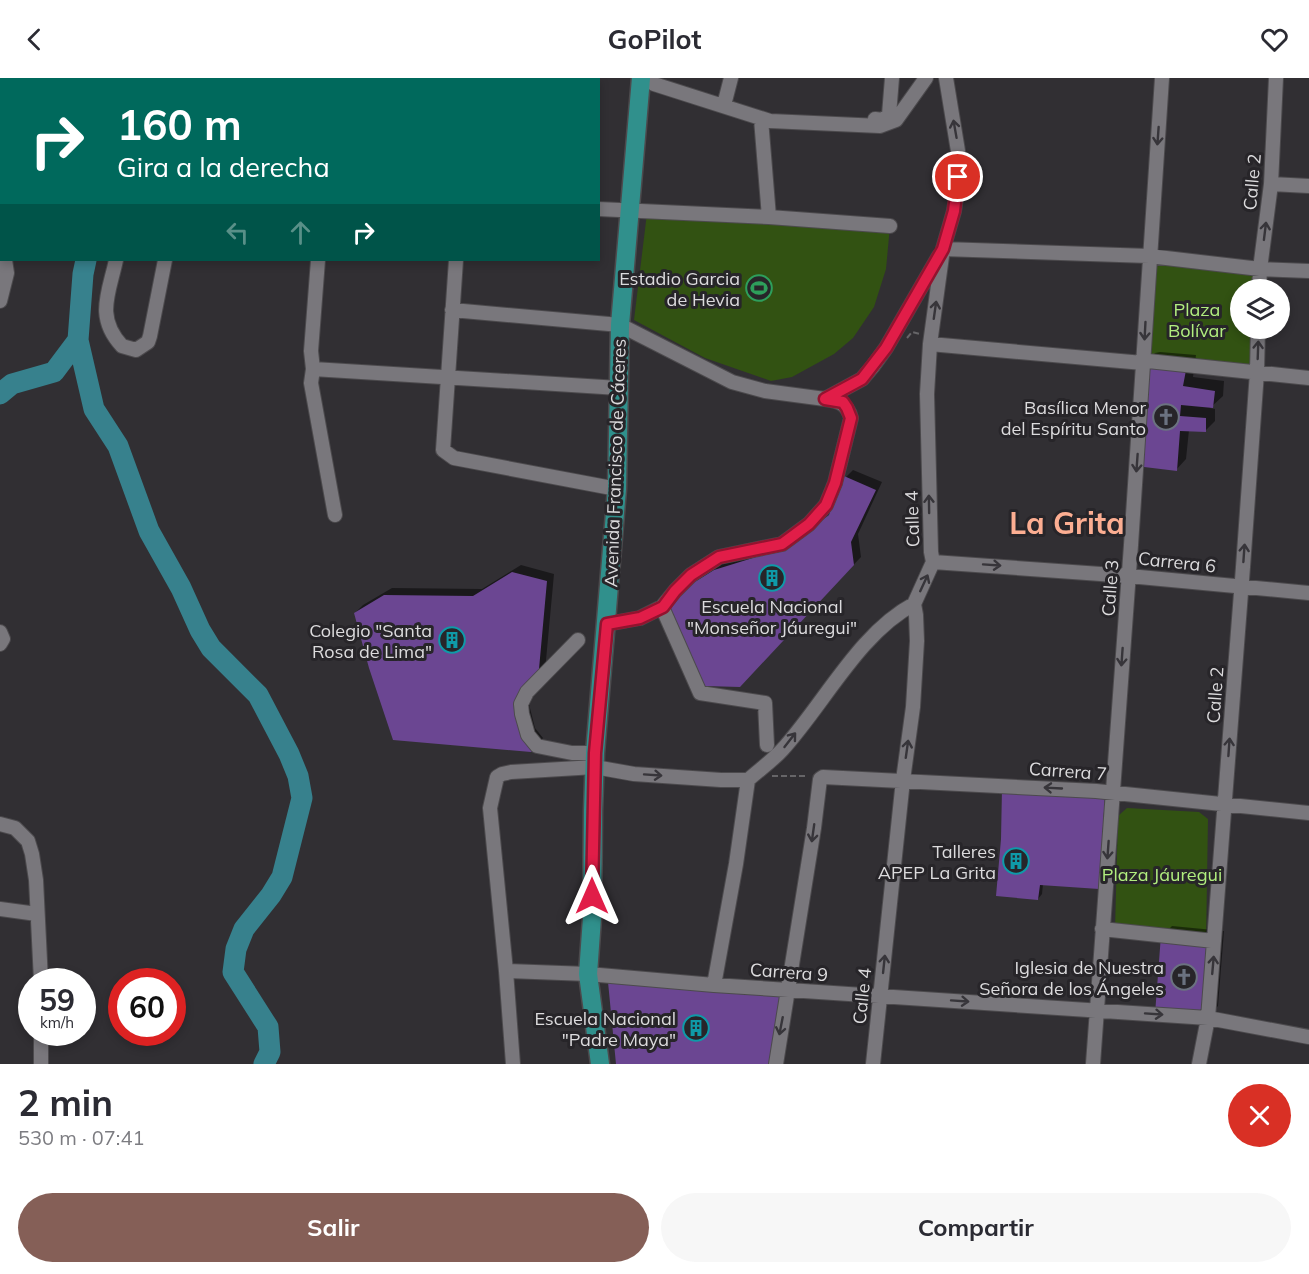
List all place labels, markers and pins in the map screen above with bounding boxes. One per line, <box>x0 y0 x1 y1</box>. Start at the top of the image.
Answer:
pin <box>932 151 983 202</box>
place label: Estadio Garcia de Hevia <box>619 267 740 311</box>
sports icon: Estadio Garcia de Hevia <box>744 273 774 303</box>
place label: Basílica Menor del Espíritu Santo <box>1001 396 1146 440</box>
church icon: Basílica Menor del Espíritu Santo <box>1151 402 1181 432</box>
building icon: Escuela Nacional "Monseñor Jáuregui" <box>757 563 787 593</box>
place label: Escuela Nacional "Monseñor Jáuregui" <box>687 595 857 639</box>
place label: Colegio "Santa Rosa de Lima" <box>309 619 432 663</box>
building icon: Colegio "Santa Rosa de Lima" <box>437 625 467 655</box>
place label: Talleres APEP La Grita <box>878 840 996 884</box>
building icon: Talleres APEP La Grita <box>1001 846 1031 876</box>
place label: Iglesia de Nuestra Señora de los Ángeles <box>979 956 1164 1000</box>
church icon: Iglesia de Nuestra Señora de los Ángeles <box>1169 962 1199 992</box>
place label: Escuela Nacional "Padre Maya" <box>534 1007 676 1051</box>
building icon: Escuela Nacional "Padre Maya" <box>681 1013 711 1043</box>

